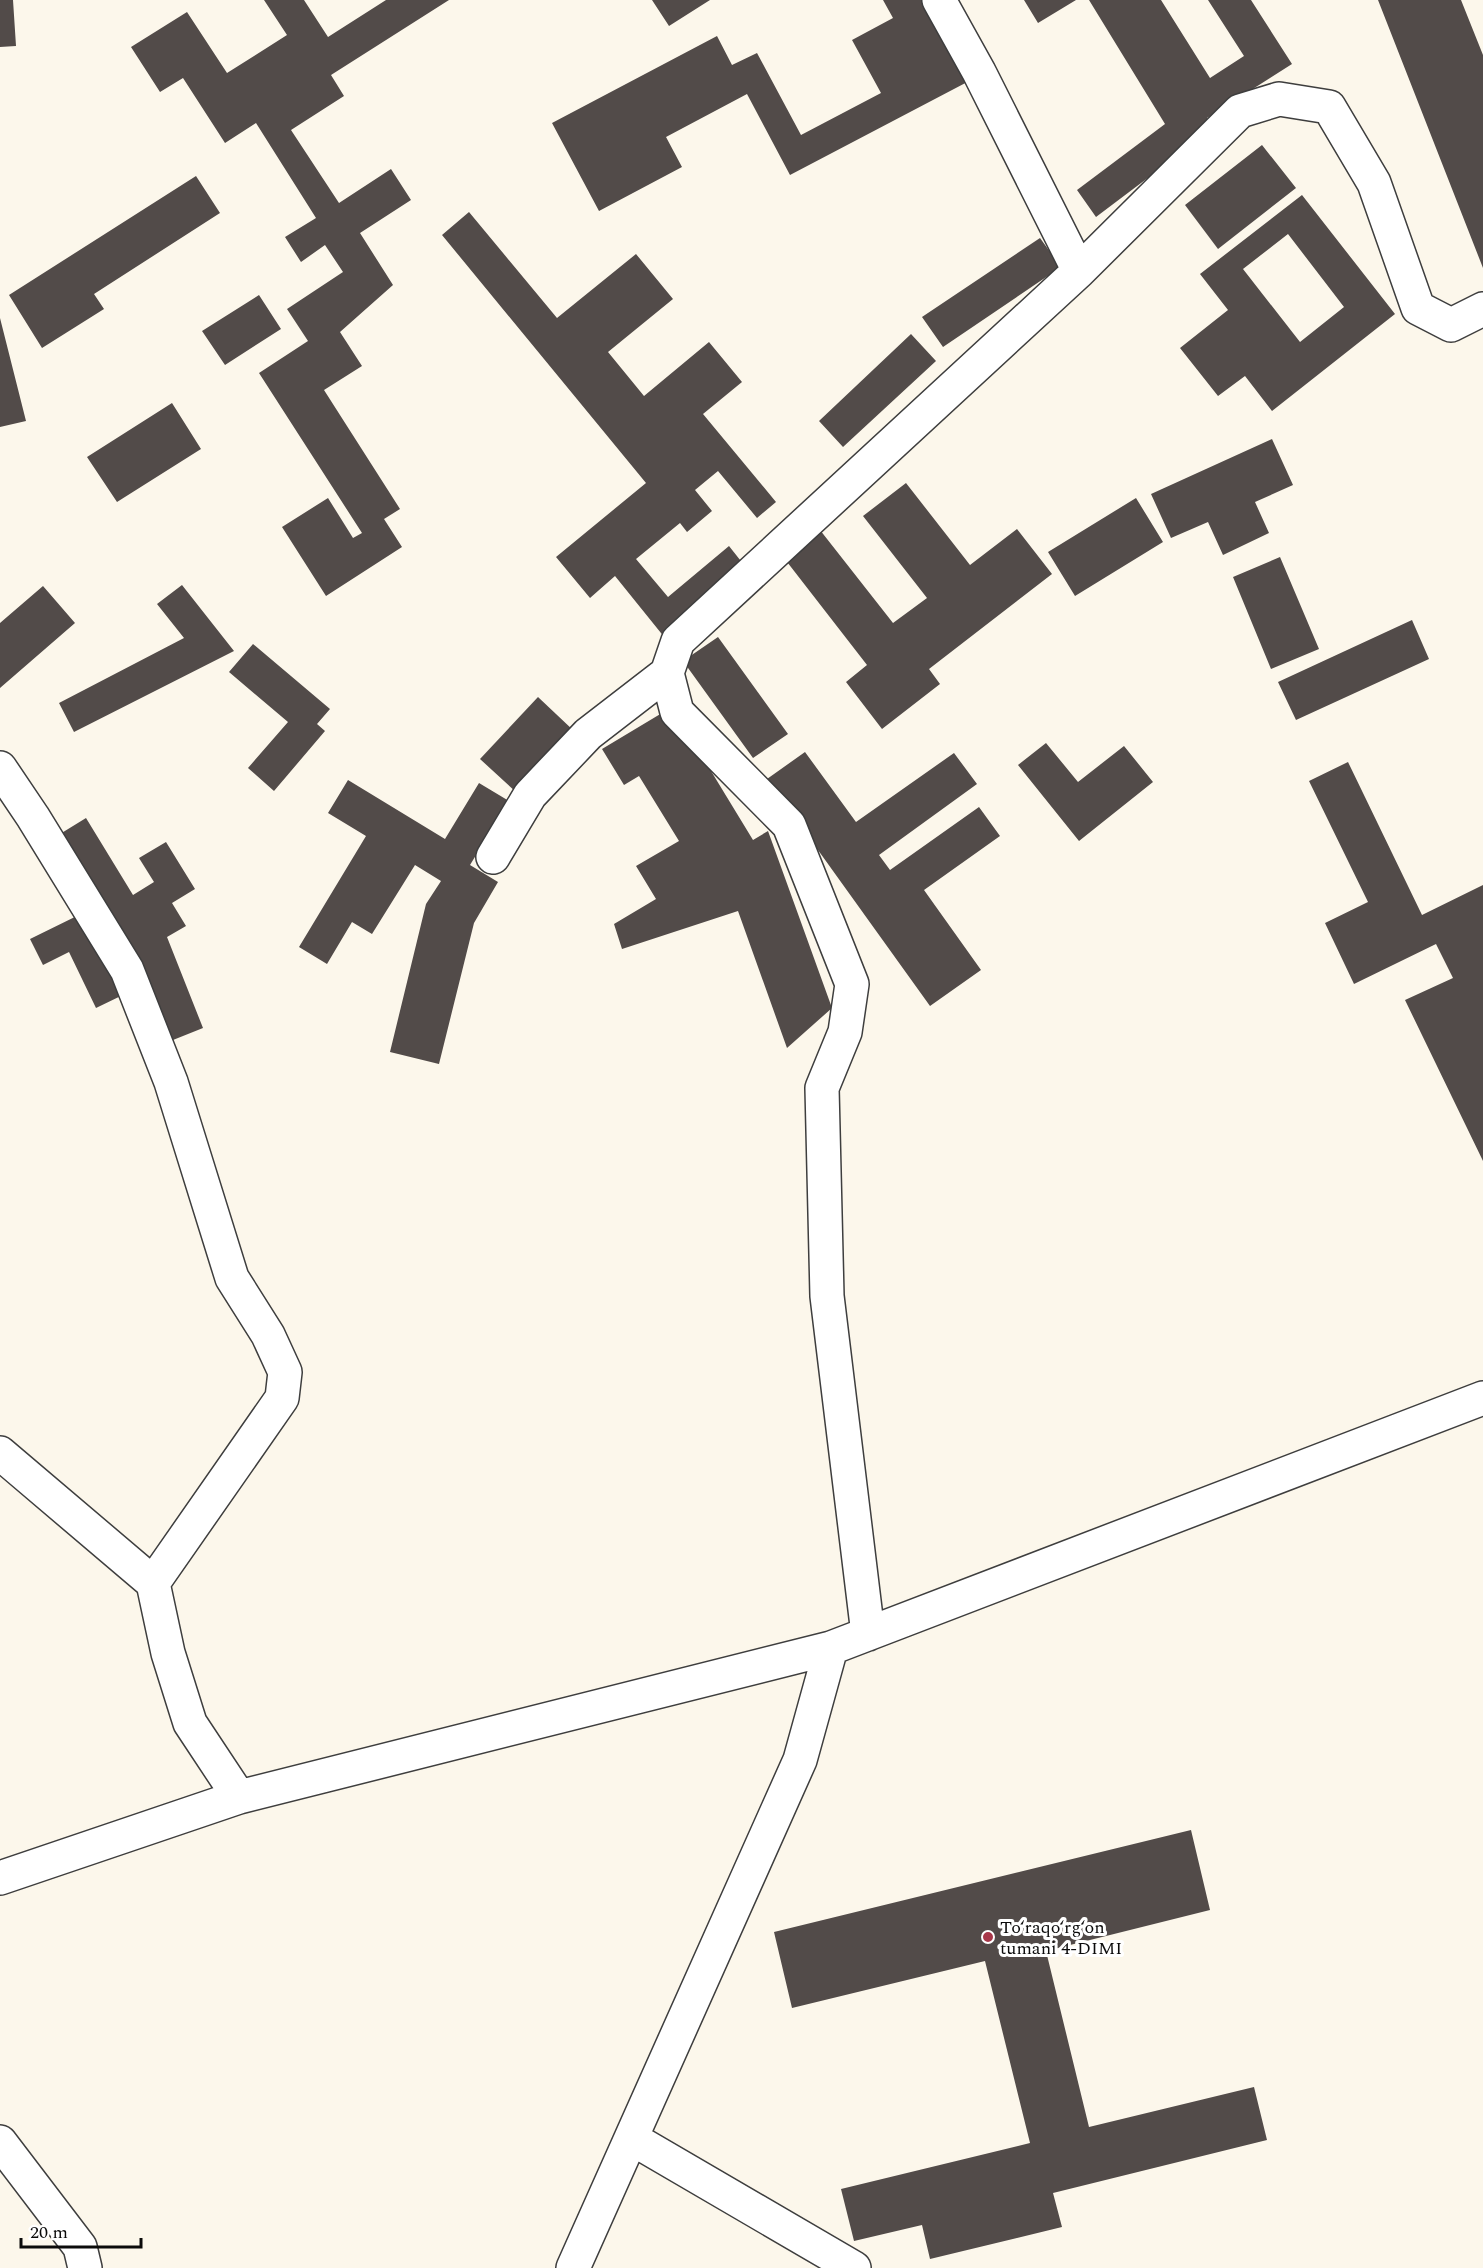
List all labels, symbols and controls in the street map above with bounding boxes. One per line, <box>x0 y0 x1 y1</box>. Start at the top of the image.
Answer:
place label: To‘raqo‘rg‘on tumani 4-DIMI <box>1000 1914 1122 1962</box>
marker: To‘raqo‘rg‘on tumani 4-DIMI <box>981 1930 995 1944</box>
scale bar <box>21 2211 141 2249</box>
text: 20 m <box>30 2219 68 2246</box>

